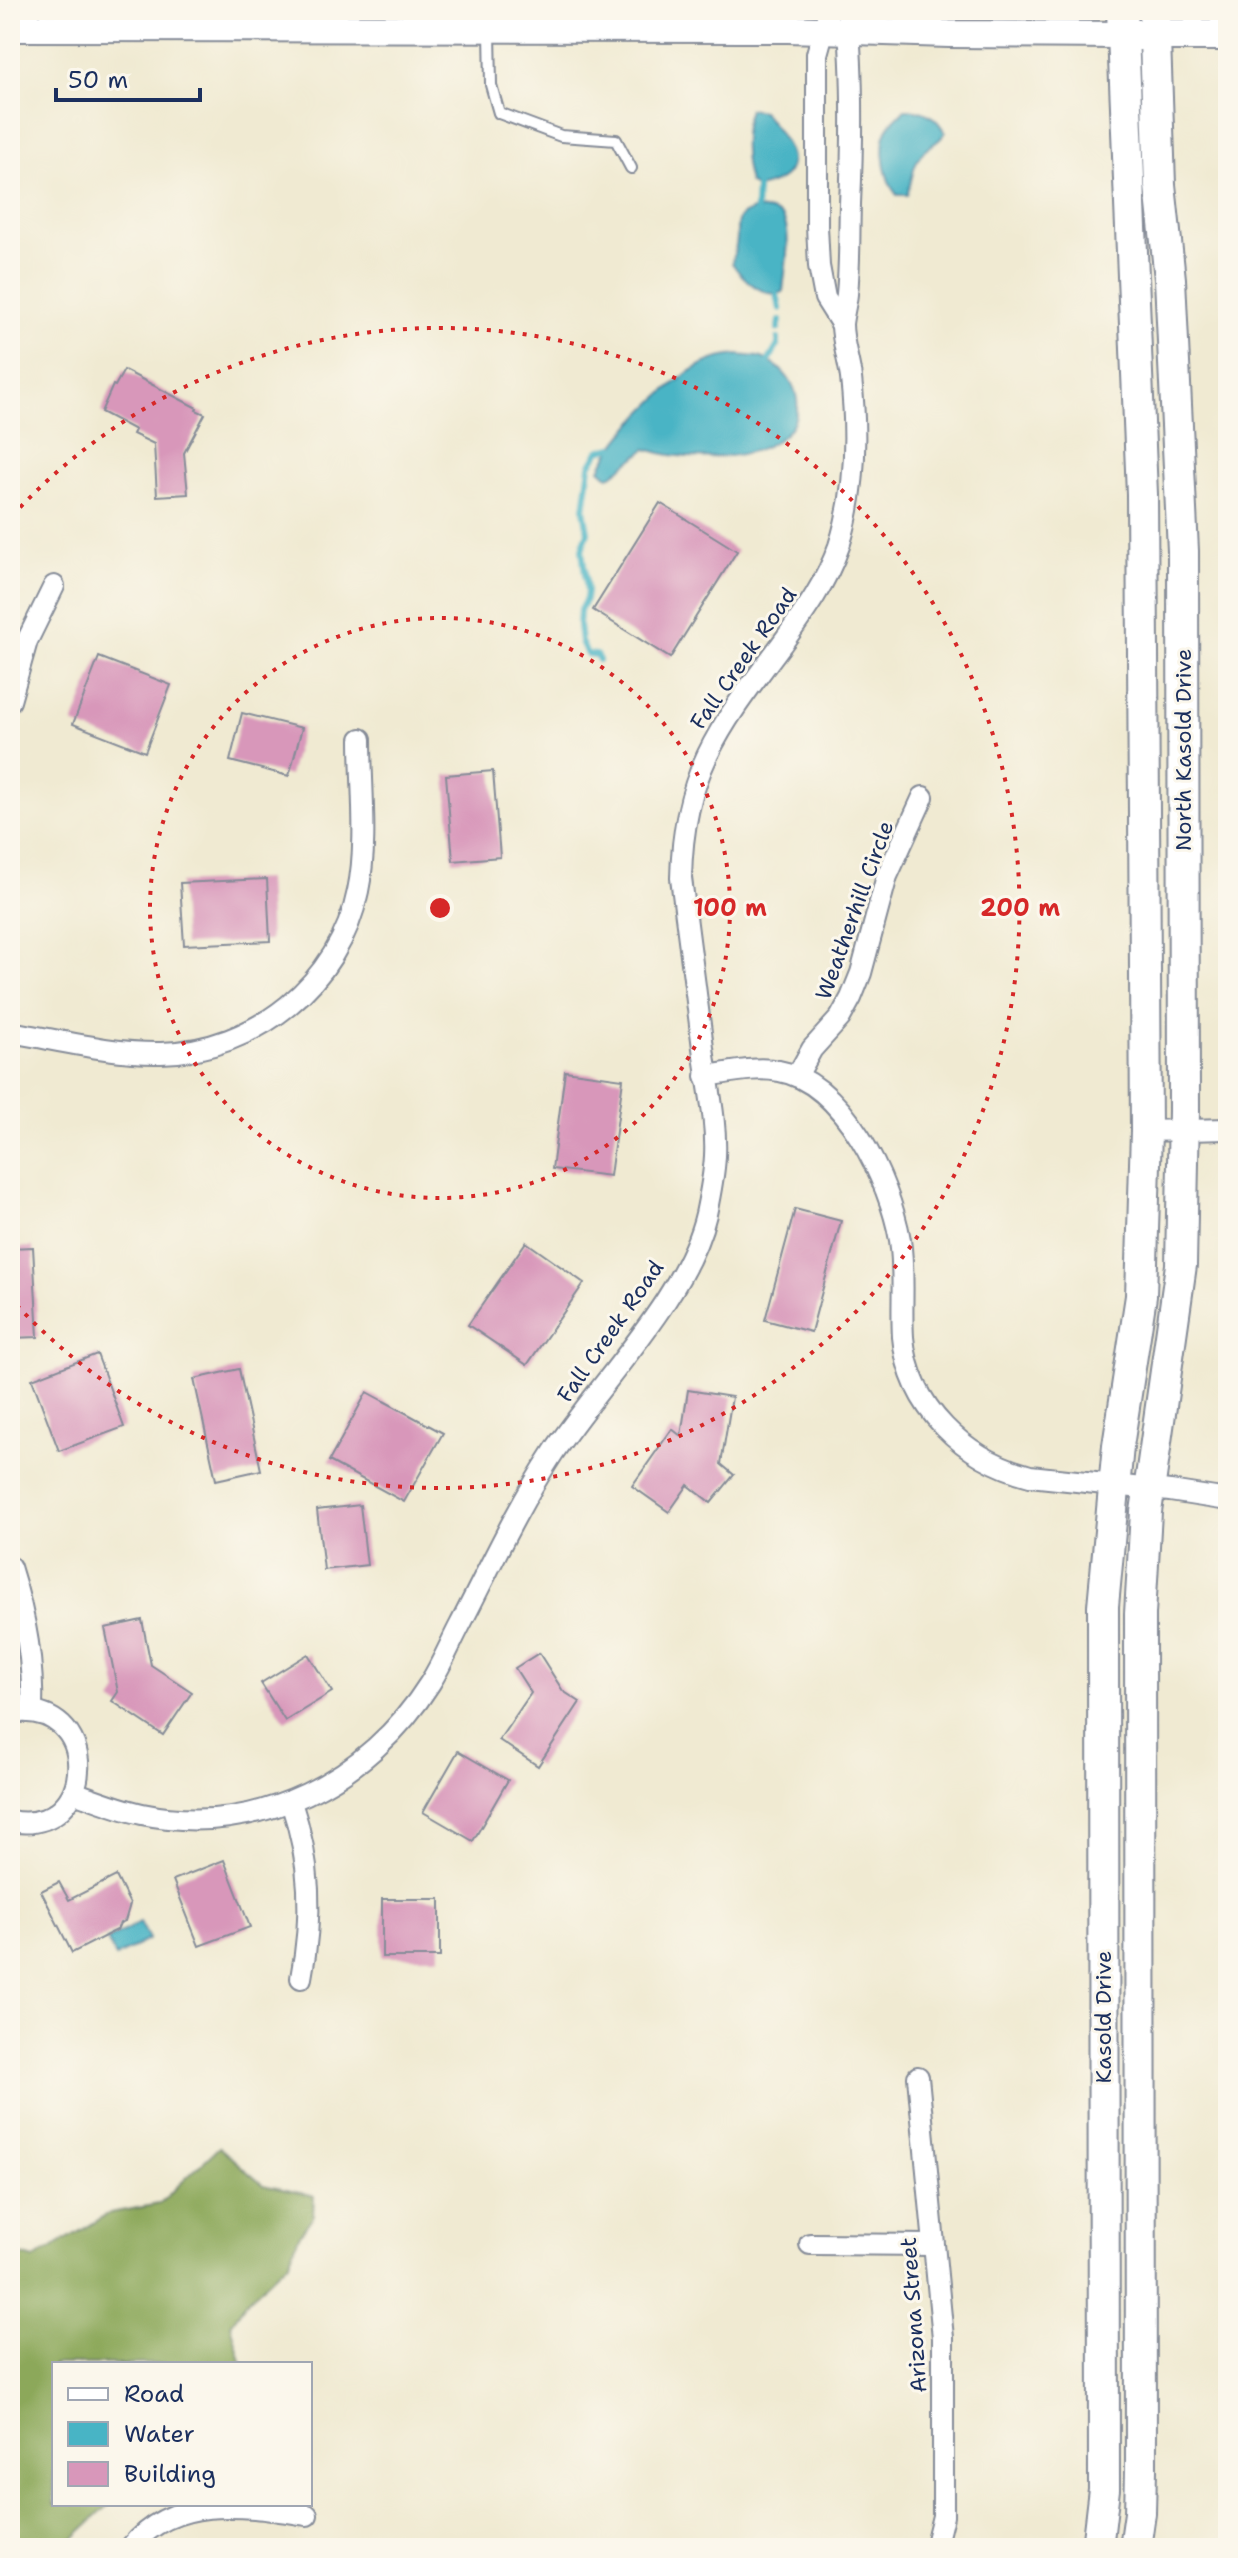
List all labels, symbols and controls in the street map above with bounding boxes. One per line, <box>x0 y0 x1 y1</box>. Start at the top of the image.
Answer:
scale bar <box>56 52 200 102</box>
text: 50 m <box>68 64 128 96</box>
street label: Fall Creek Road <box>684 581 803 735</box>
street label: North Kasold Drive <box>1169 649 1198 851</box>
street label: Weatherhill Circle <box>809 817 900 1004</box>
text: 100 m <box>693 892 767 924</box>
text: 200 m <box>980 892 1060 924</box>
centre of rings <box>426 894 454 922</box>
street label: Fall Creek Road <box>551 1254 670 1408</box>
street label: Kasold Drive <box>1089 1951 1118 2083</box>
street label: Arizona Street <box>894 2236 933 2394</box>
legend <box>52 2362 312 2506</box>
text: Road <box>124 2378 184 2410</box>
text: Water <box>124 2418 195 2450</box>
text: Building <box>124 2458 216 2490</box>

